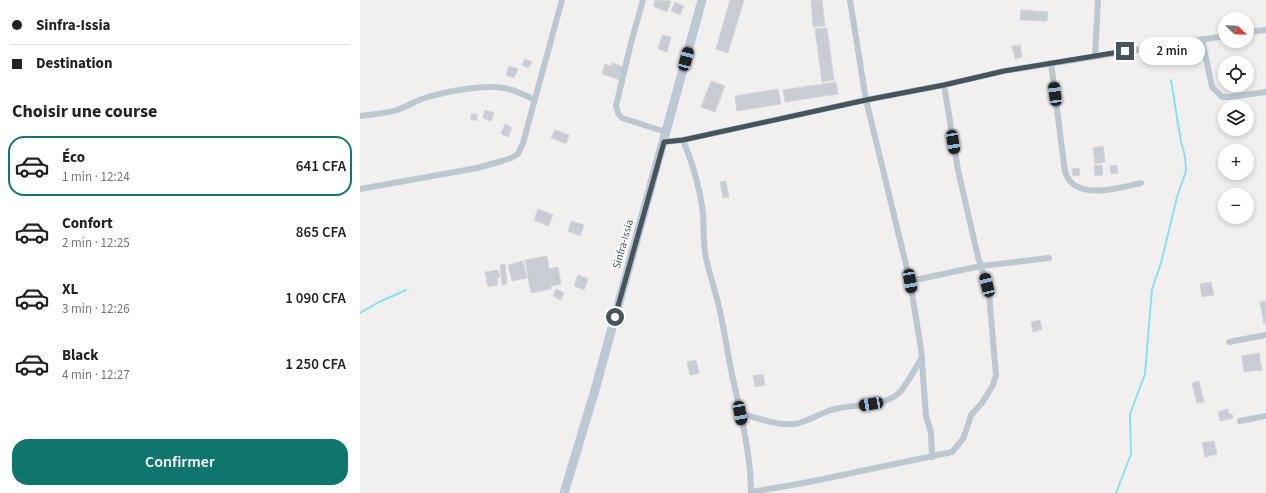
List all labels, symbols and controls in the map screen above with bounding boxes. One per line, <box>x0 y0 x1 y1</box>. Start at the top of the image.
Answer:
north arrow <box>1218 12 1254 48</box>
map controls <box>1218 12 1254 224</box>
text: Sinfra-Issia <box>36 15 110 36</box>
callout: 2 min <box>1139 37 1205 65</box>
route end <box>1116 42 1134 60</box>
text: 2 min <box>1157 42 1187 60</box>
car <box>677 46 695 72</box>
text: Destination <box>36 53 113 74</box>
button: locate <box>1218 56 1254 92</box>
car <box>1048 81 1062 107</box>
text: Choisir une course <box>12 99 157 124</box>
button: layers <box>1218 100 1254 136</box>
car <box>945 129 961 155</box>
button: + <box>1218 144 1254 180</box>
text: Éco <box>62 147 85 168</box>
icon: car <box>14 148 50 184</box>
text: 641 CFA <box>296 156 346 177</box>
text: 1 min · 12:24 <box>62 168 130 186</box>
button: − <box>1218 188 1254 224</box>
text: Confort <box>62 213 113 234</box>
icon: car <box>14 214 50 250</box>
street label: Sinfra-Issia <box>609 218 637 270</box>
text: 865 CFA <box>296 222 346 243</box>
text: 2 min · 12:25 <box>62 234 130 252</box>
car <box>902 268 918 294</box>
car <box>978 272 996 298</box>
text: XL <box>62 279 78 300</box>
icon: car <box>14 280 50 316</box>
text: 1 090 CFA <box>285 288 346 309</box>
text: 3 min · 12:26 <box>62 300 130 318</box>
route start <box>606 308 624 326</box>
text: Black <box>62 345 99 366</box>
icon: car <box>14 346 50 382</box>
text: 1 250 CFA <box>285 354 346 375</box>
text: 4 min · 12:27 <box>62 366 130 384</box>
car <box>858 396 884 412</box>
car <box>732 400 748 426</box>
button: Confirmer <box>12 439 348 485</box>

